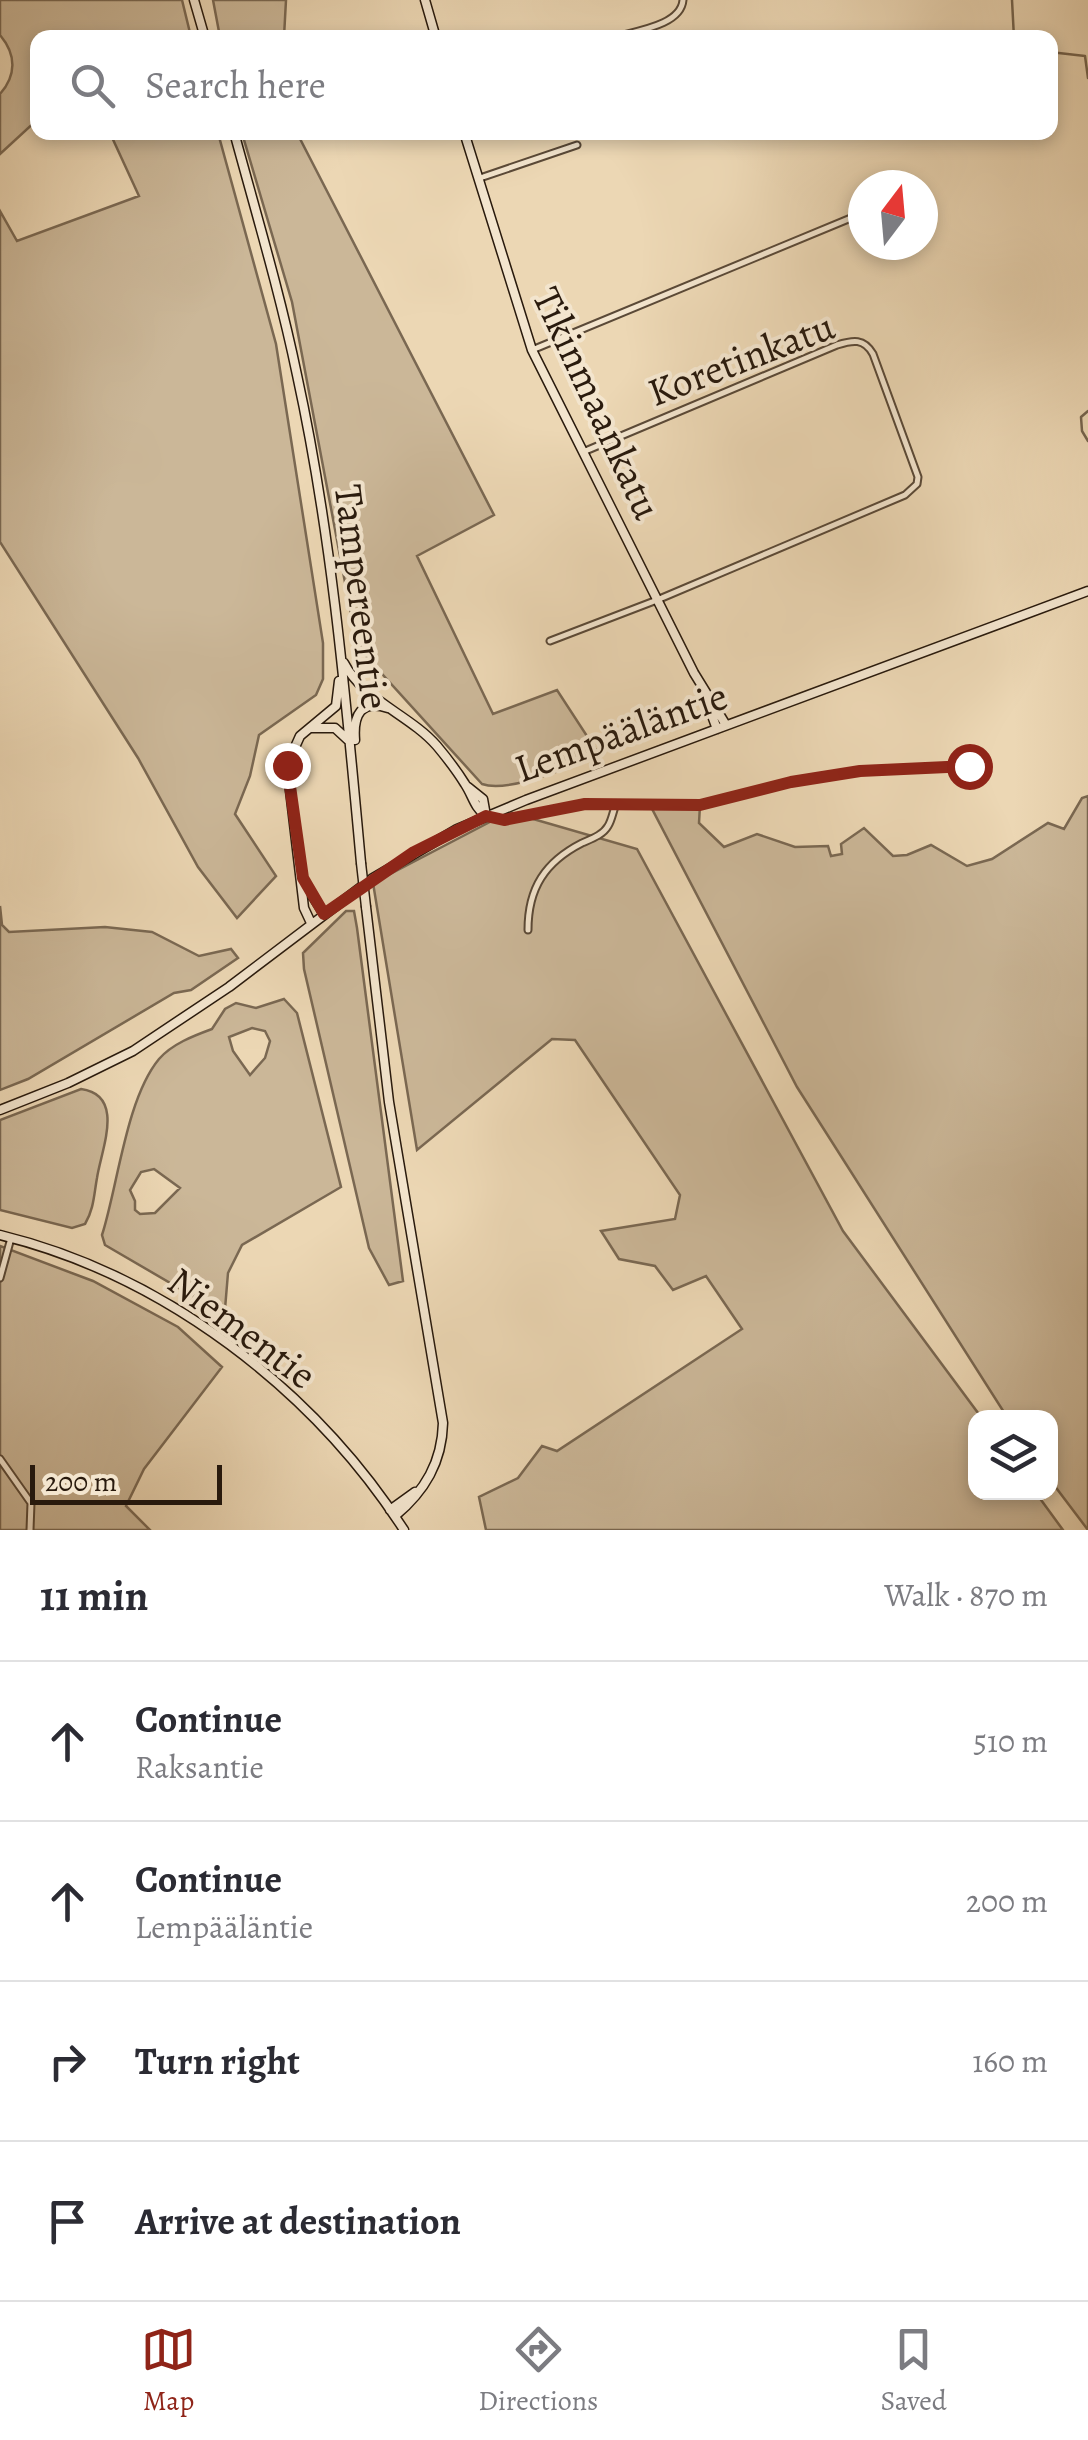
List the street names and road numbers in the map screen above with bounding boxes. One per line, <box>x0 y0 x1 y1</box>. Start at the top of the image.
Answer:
street label: Tikinmaankatu <box>519 278 675 528</box>
street label: Koretinkatu <box>640 298 843 420</box>
street label: Tampereentie <box>321 482 403 712</box>
street label: Lempääläntie <box>507 668 735 796</box>
street label: Niementie <box>156 1254 328 1402</box>

